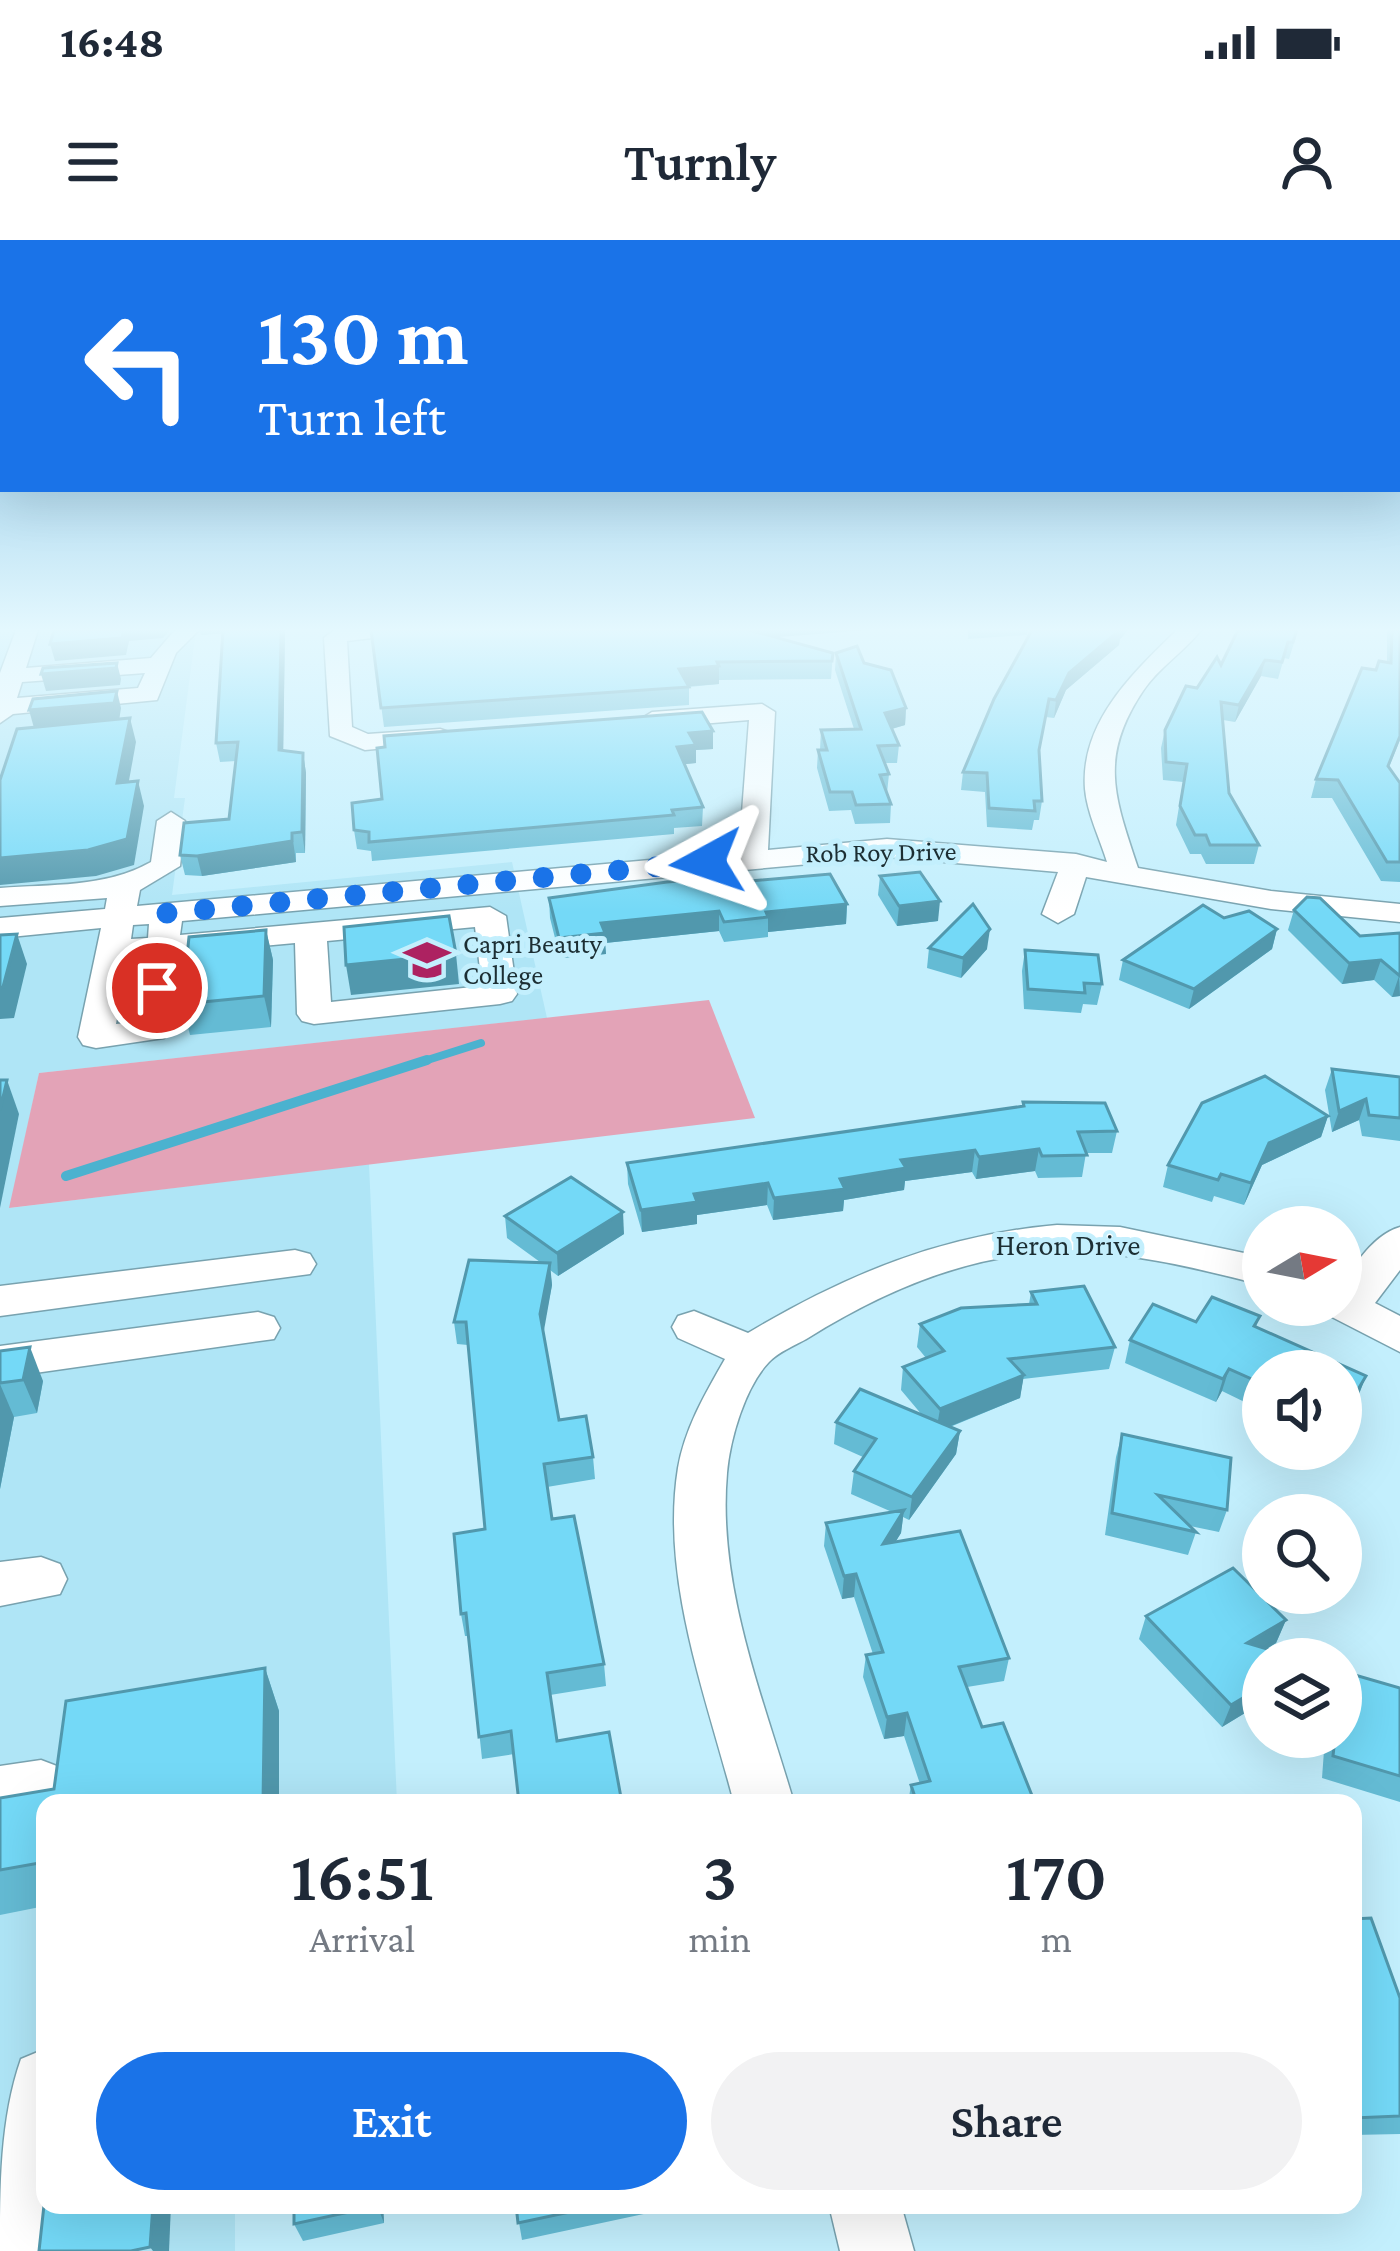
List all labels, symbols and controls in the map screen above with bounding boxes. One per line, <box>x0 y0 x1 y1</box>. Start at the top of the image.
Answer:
text: 16:48 <box>60 17 164 67</box>
icon: menu <box>60 129 126 195</box>
icon: person <box>1274 129 1340 195</box>
text: Turnly <box>624 132 776 192</box>
icon: left <box>60 288 216 444</box>
text: 130 m <box>258 289 469 382</box>
text: Turn left <box>258 387 446 447</box>
position arrow <box>644 799 770 925</box>
street label: Rob Roy Drive <box>805 836 957 868</box>
place label: Capri Beauty College <box>463 929 602 990</box>
school or university icon: Capri Beauty College <box>402 935 452 985</box>
pin <box>106 937 208 1039</box>
icon: arrive <box>124 955 190 1021</box>
north arrow <box>1242 1206 1362 1326</box>
map controls <box>1242 1206 1362 1758</box>
street label: Heron Drive <box>996 1228 1140 1261</box>
button: sound <box>1242 1350 1362 1470</box>
button: search <box>1242 1494 1362 1614</box>
button: layers <box>1242 1638 1362 1758</box>
text: 16:51 <box>291 1835 434 1915</box>
text: 3 <box>702 1835 737 1915</box>
text: 170 <box>1006 1835 1107 1915</box>
text: Arrival <box>309 1917 415 1960</box>
text: min <box>688 1917 751 1960</box>
text: m <box>1041 1917 1072 1960</box>
button: Exit <box>96 2052 687 2190</box>
button: Share <box>711 2052 1302 2190</box>

